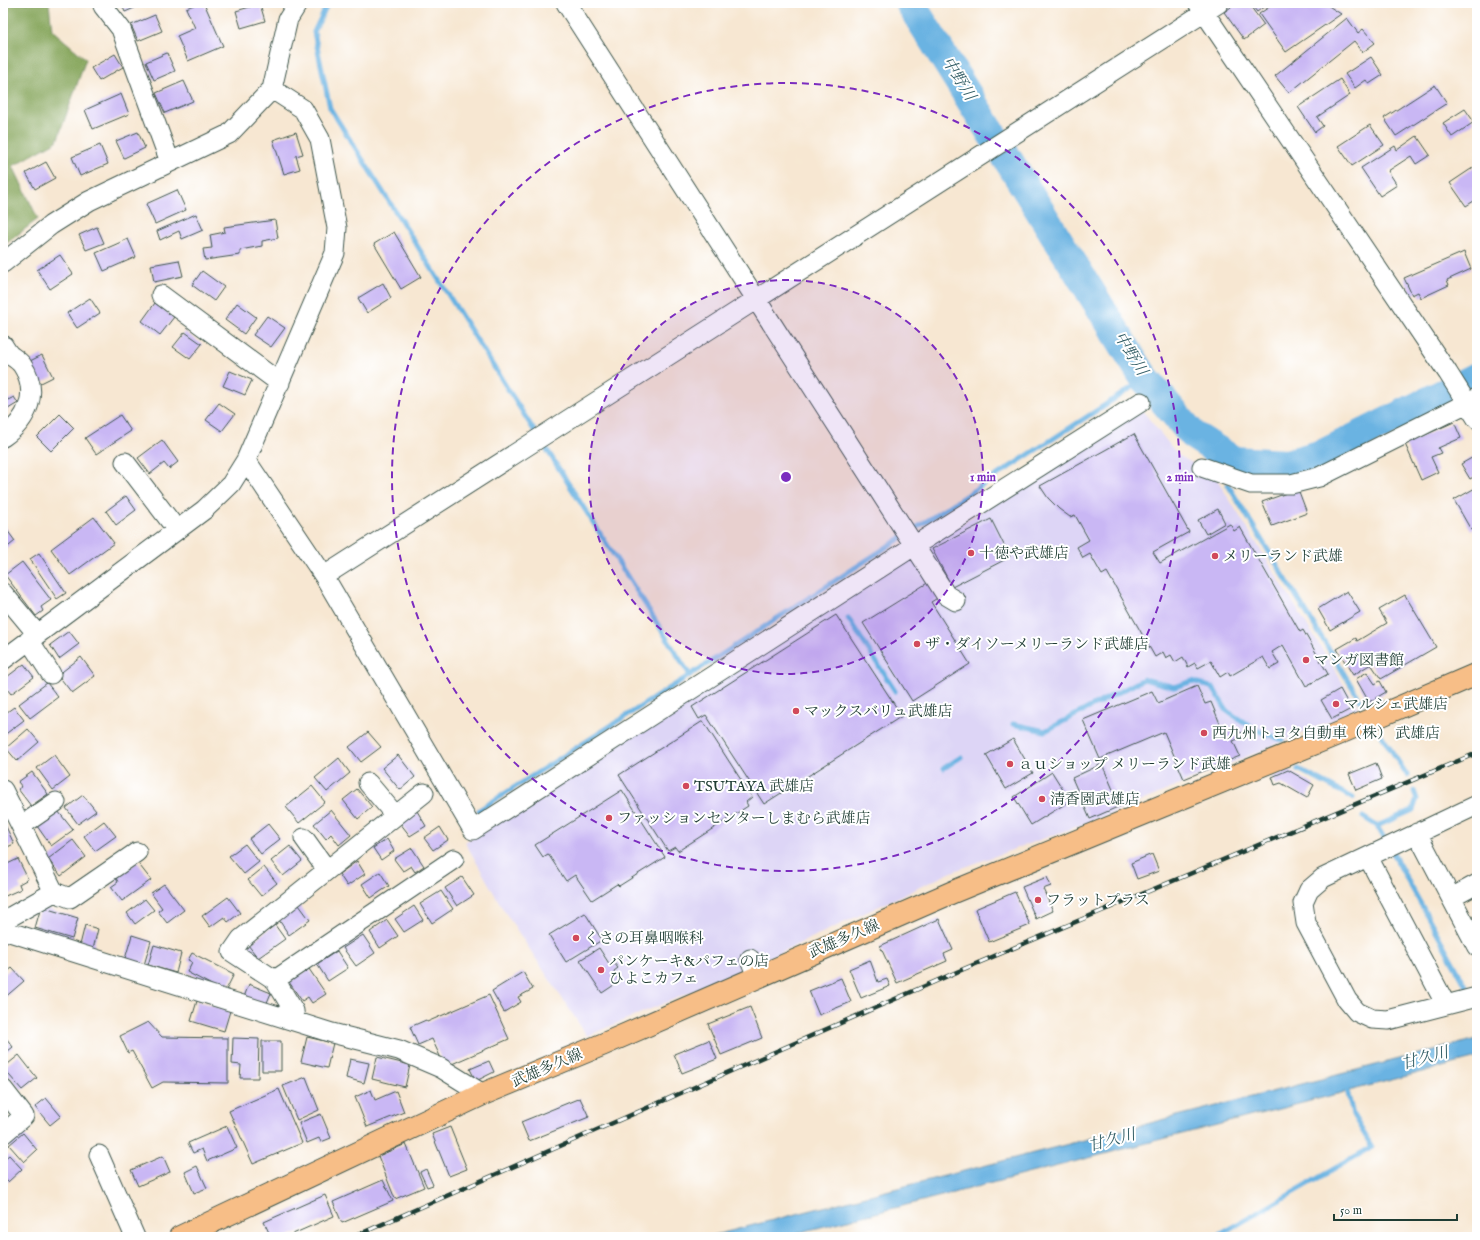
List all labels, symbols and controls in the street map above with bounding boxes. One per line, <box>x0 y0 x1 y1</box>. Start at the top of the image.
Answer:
water label: 中野川 <box>937 53 980 106</box>
water label: 中野川 <box>1109 328 1152 381</box>
centre of rings <box>779 470 793 484</box>
text: 1 min <box>970 470 997 485</box>
text: 2 min <box>1166 470 1194 485</box>
place label: 十徳や武雄店 <box>979 544 1069 563</box>
place label: メリーランド武雄 <box>1223 547 1343 566</box>
marker: 十徳や武雄店 <box>966 548 976 558</box>
marker: メリーランド武雄 <box>1210 551 1220 561</box>
place label: ザ・ダイソーメリーランド武雄店 <box>925 635 1149 654</box>
marker: ザ・ダイソーメリーランド武雄店 <box>912 639 922 649</box>
place label: マンガ図書館 <box>1314 651 1404 670</box>
marker: マンガ図書館 <box>1301 655 1311 665</box>
place label: マルシェ武雄店 <box>1344 695 1448 714</box>
marker: マルシェ武雄店 <box>1331 699 1341 709</box>
place label: マックスバリュ武雄店 <box>804 702 953 721</box>
marker: マックスバリュ武雄店 <box>791 706 801 716</box>
place label: 西九州トヨタ自動車（株） 武雄店 <box>1212 724 1440 743</box>
marker: 西九州トヨタ自動車（株） 武雄店 <box>1199 728 1209 738</box>
place label: ａｕショップ メリーランド武雄 <box>1018 755 1231 774</box>
marker: ａｕショップ メリーランド武雄 <box>1005 759 1015 769</box>
place label: TSUTAYA 武雄店 <box>694 777 814 796</box>
marker: TSUTAYA 武雄店 <box>681 781 691 791</box>
place label: 清香園武雄店 <box>1050 790 1140 809</box>
marker: 清香園武雄店 <box>1037 794 1047 804</box>
place label: ファッションセンターしまむら武雄店 <box>617 809 871 828</box>
marker: ファッションセンターしまむら武雄店 <box>604 813 614 823</box>
place label: フラットプラス <box>1046 891 1150 910</box>
marker: フラットプラス <box>1033 895 1043 905</box>
street label: 武雄多久線 <box>806 916 882 962</box>
place label: くさの耳鼻咽喉科 <box>584 929 704 948</box>
marker: くさの耳鼻咽喉科 <box>571 933 581 943</box>
place label: パンケーキ&パフェの店 ひよこカフェ <box>609 952 769 988</box>
marker: パンケーキ&パフェの店 ひよこカフェ <box>596 965 606 975</box>
water label: 甘久川 <box>1399 1043 1453 1075</box>
street label: 武雄多久線 <box>509 1045 585 1091</box>
water label: 甘久川 <box>1086 1125 1140 1157</box>
scale bar <box>1334 1196 1457 1222</box>
text: 50 m <box>1340 1203 1362 1218</box>

